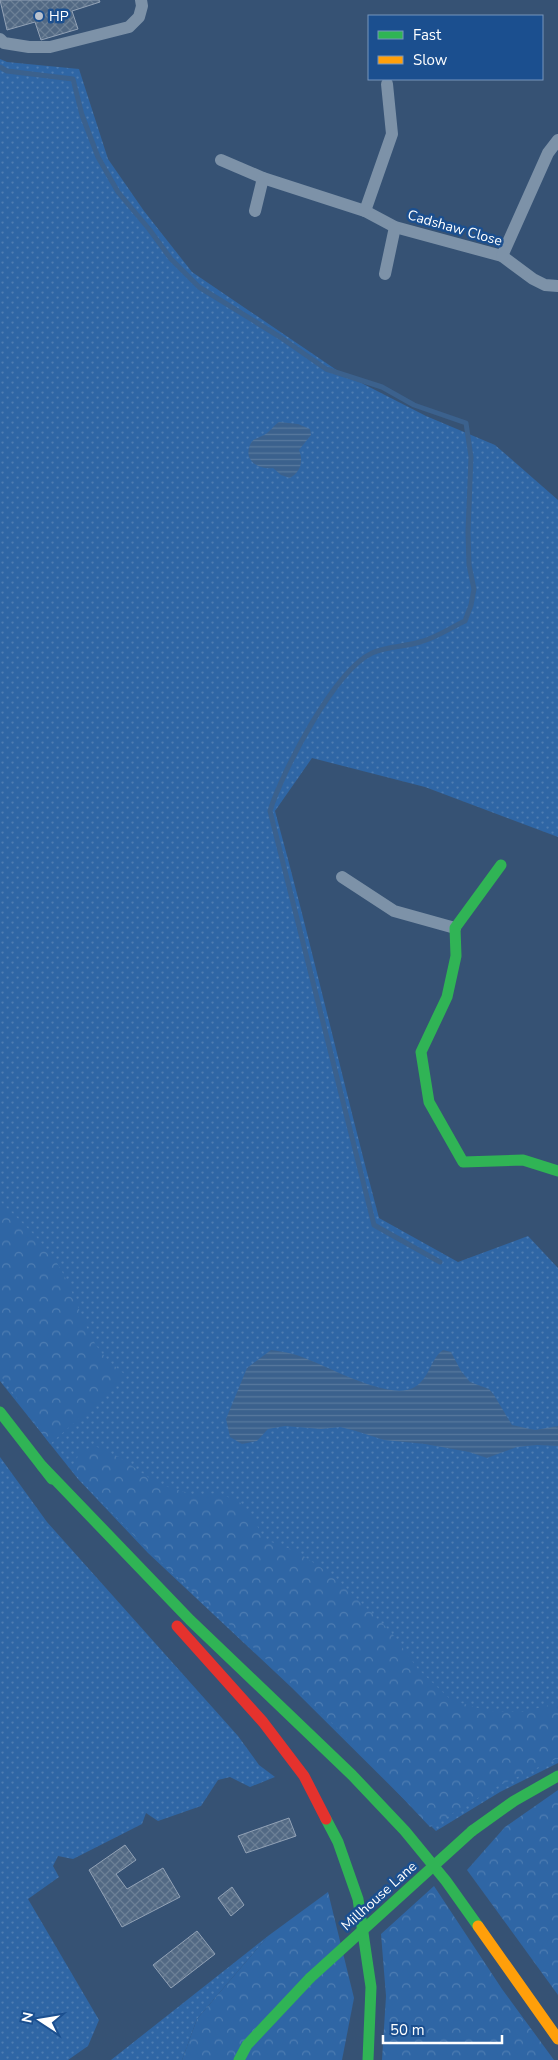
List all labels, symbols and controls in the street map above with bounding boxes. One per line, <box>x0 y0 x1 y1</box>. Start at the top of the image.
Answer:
place label: HP <box>49 7 69 26</box>
marker: HP <box>33 10 45 22</box>
legend <box>368 15 543 80</box>
text: Fast <box>413 25 442 45</box>
text: Slow <box>413 50 448 70</box>
street label: Cadshaw Close <box>405 205 505 251</box>
street label: Millhouse Lane <box>337 1857 421 1935</box>
north arrow <box>15 1995 65 2045</box>
text: N <box>17 2010 38 2025</box>
scale bar <box>383 2012 502 2044</box>
text: 50 m <box>390 2020 425 2040</box>

